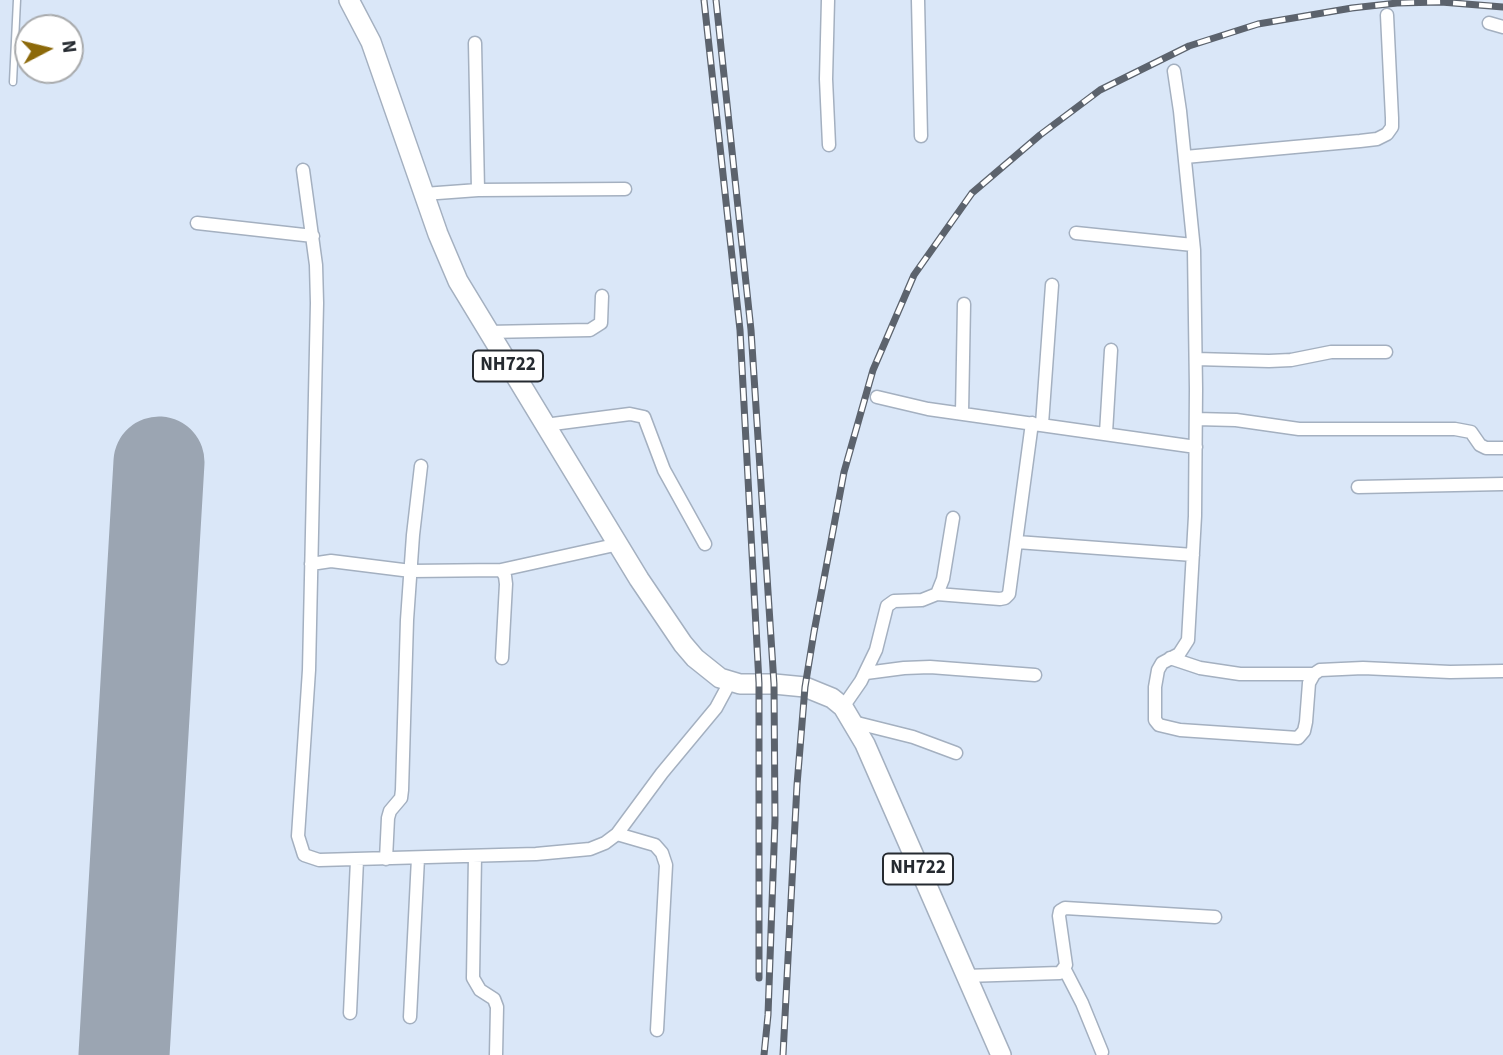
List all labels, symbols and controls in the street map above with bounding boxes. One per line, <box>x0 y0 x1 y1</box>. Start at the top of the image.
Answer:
north arrow <box>14 14 84 84</box>
text: N <box>54 39 83 55</box>
road number: NH722 <box>473 350 543 382</box>
road number: NH722 <box>883 854 953 884</box>

